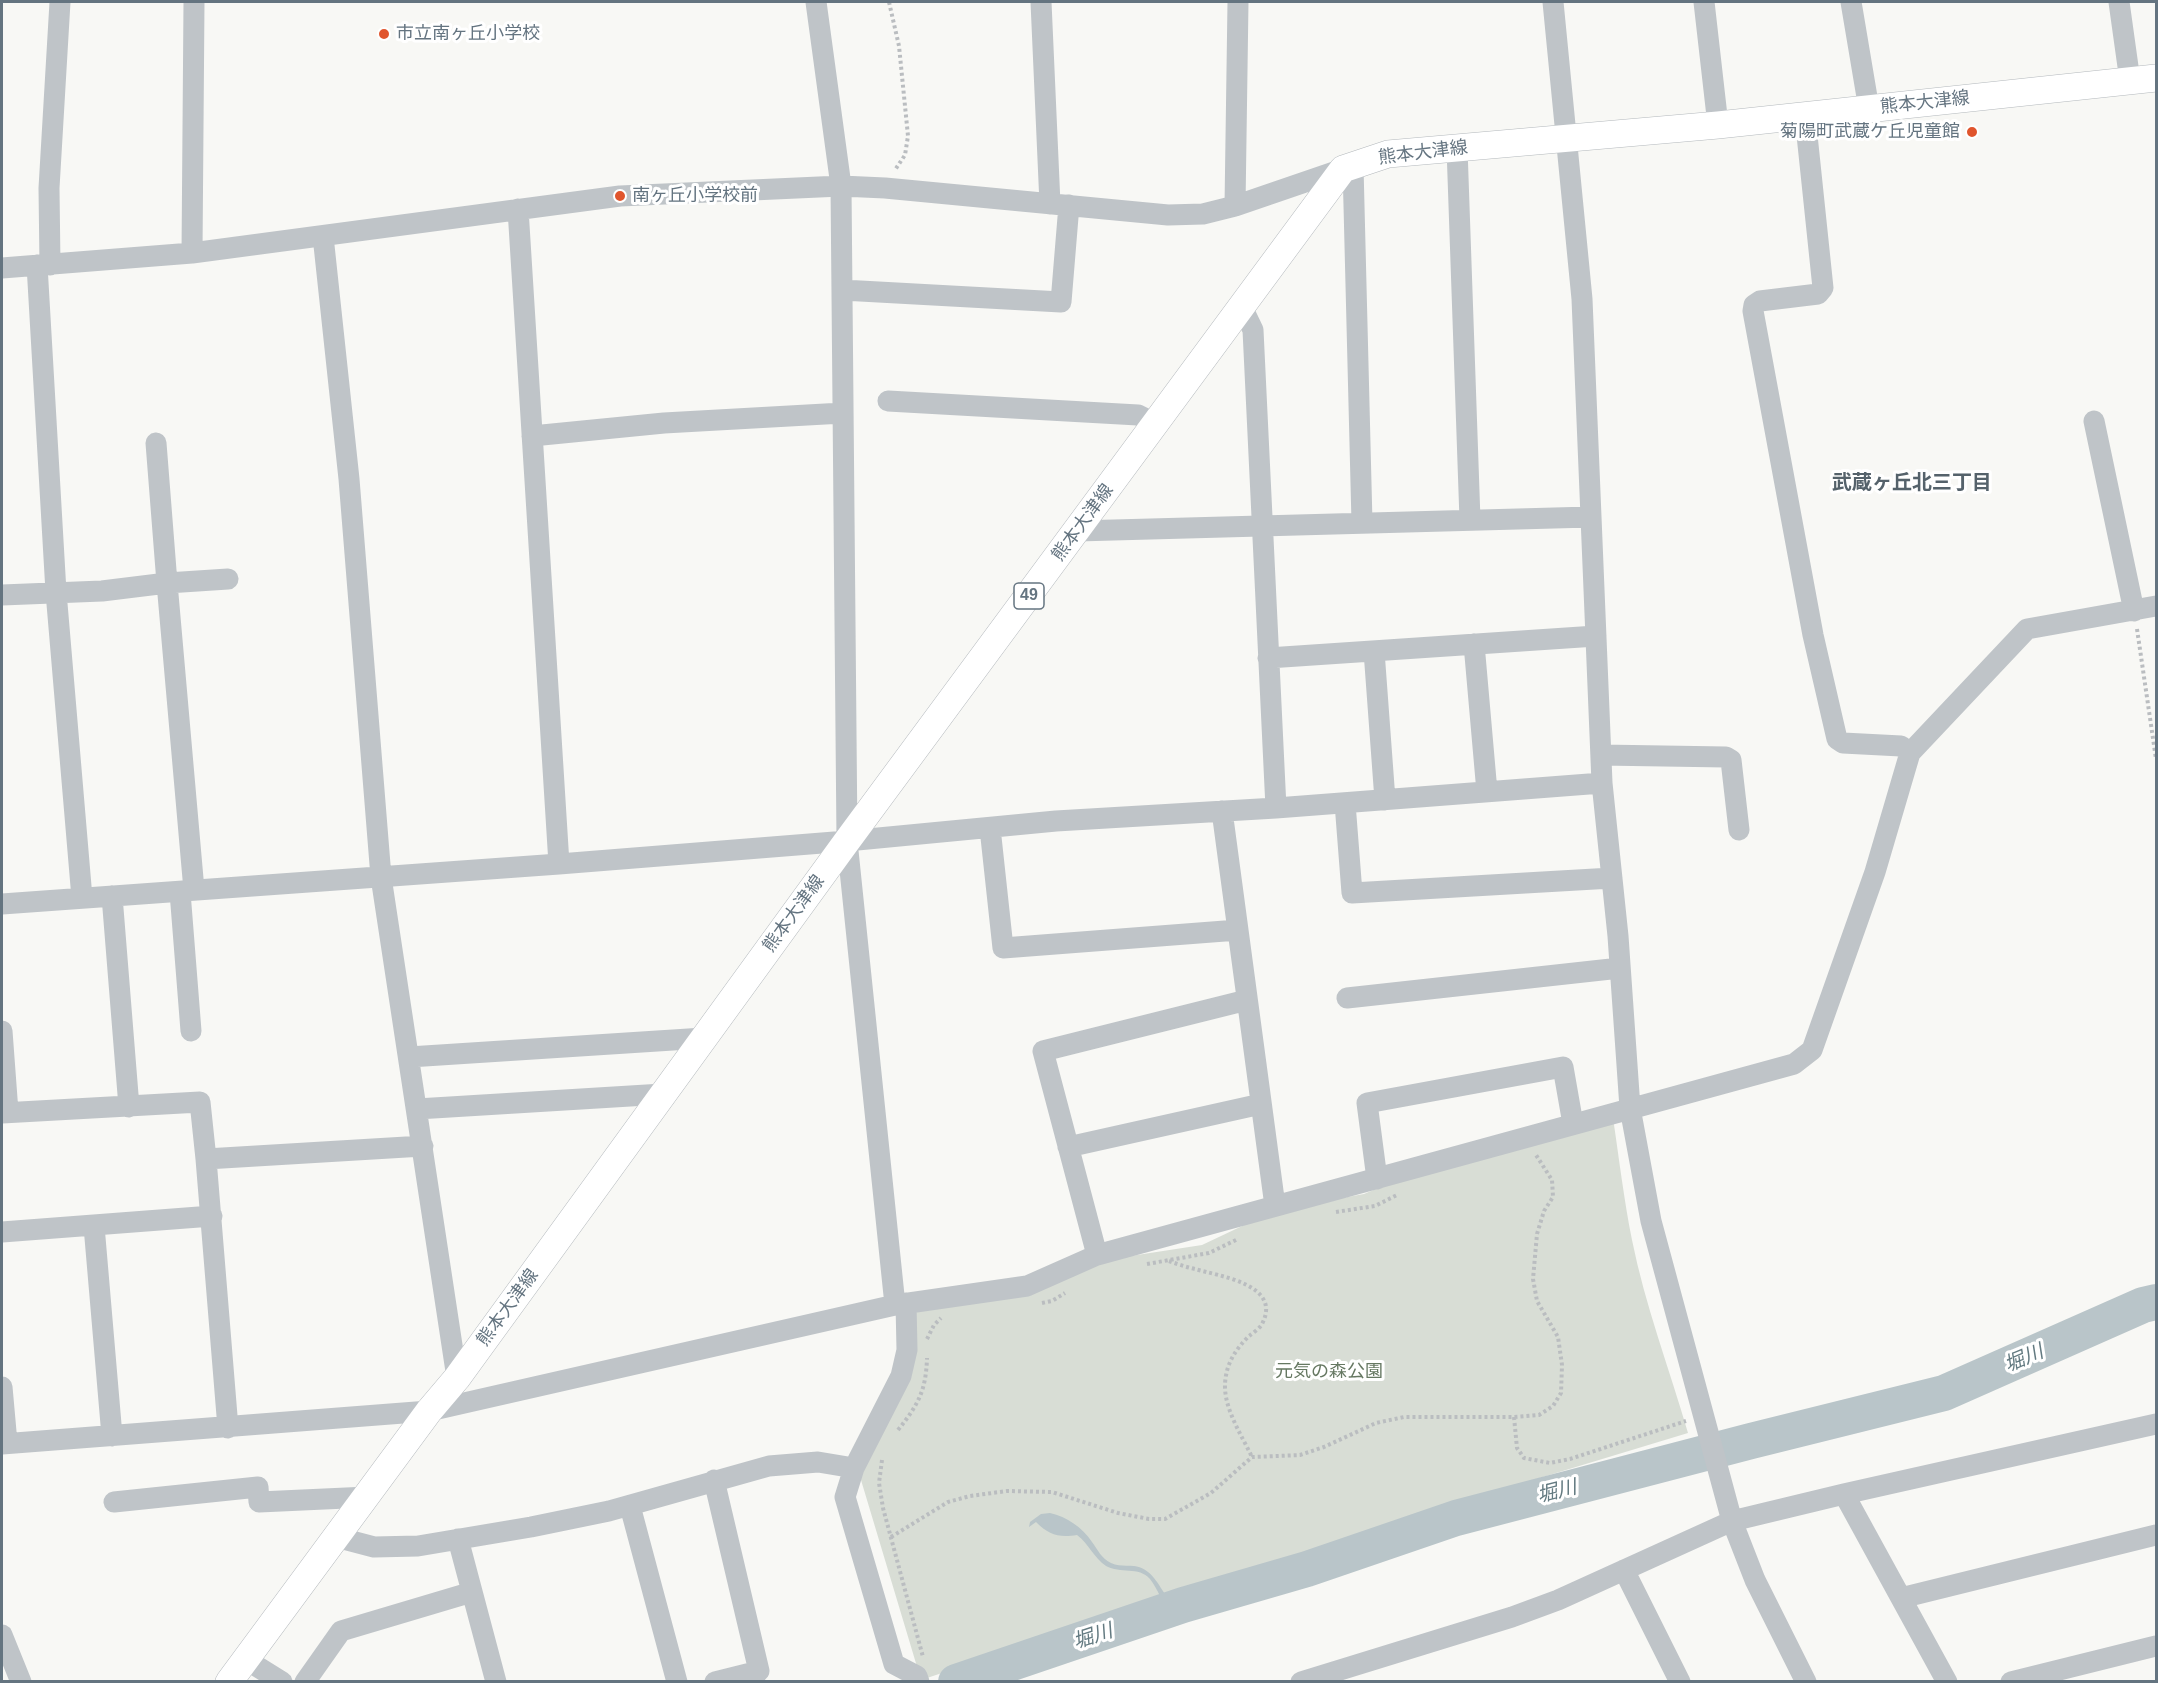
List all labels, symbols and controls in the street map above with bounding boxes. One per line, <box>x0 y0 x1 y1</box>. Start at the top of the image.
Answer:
place label: 市立南ヶ丘小学校 <box>396 23 540 45</box>
marker: 市立南ヶ丘小学校 <box>377 27 391 41</box>
street label: 熊本大津線 <box>1879 88 1971 118</box>
place label: 菊陽町武蔵ケ丘児童館 <box>1780 121 1960 143</box>
marker: 菊陽町武蔵ケ丘児童館 <box>1965 125 1979 139</box>
street label: 熊本大津線 <box>1377 137 1469 169</box>
place label: 南ヶ丘小学校前 <box>632 185 758 207</box>
marker: 南ヶ丘小学校前 <box>613 189 627 203</box>
district label: 武蔵ヶ丘北三丁目 <box>1832 471 1992 495</box>
street label: 熊本大津線 <box>1048 480 1118 566</box>
road number: 49 <box>1014 583 1044 609</box>
street label: 熊本大津線 <box>759 871 829 957</box>
street label: 熊本大津線 <box>473 1265 543 1351</box>
water label: 堀川 <box>2001 1340 2047 1378</box>
park label: 元気の森公園 <box>1275 1361 1383 1383</box>
water label: 堀川 <box>1535 1476 1579 1508</box>
water label: 堀川 <box>1070 1619 1116 1655</box>

